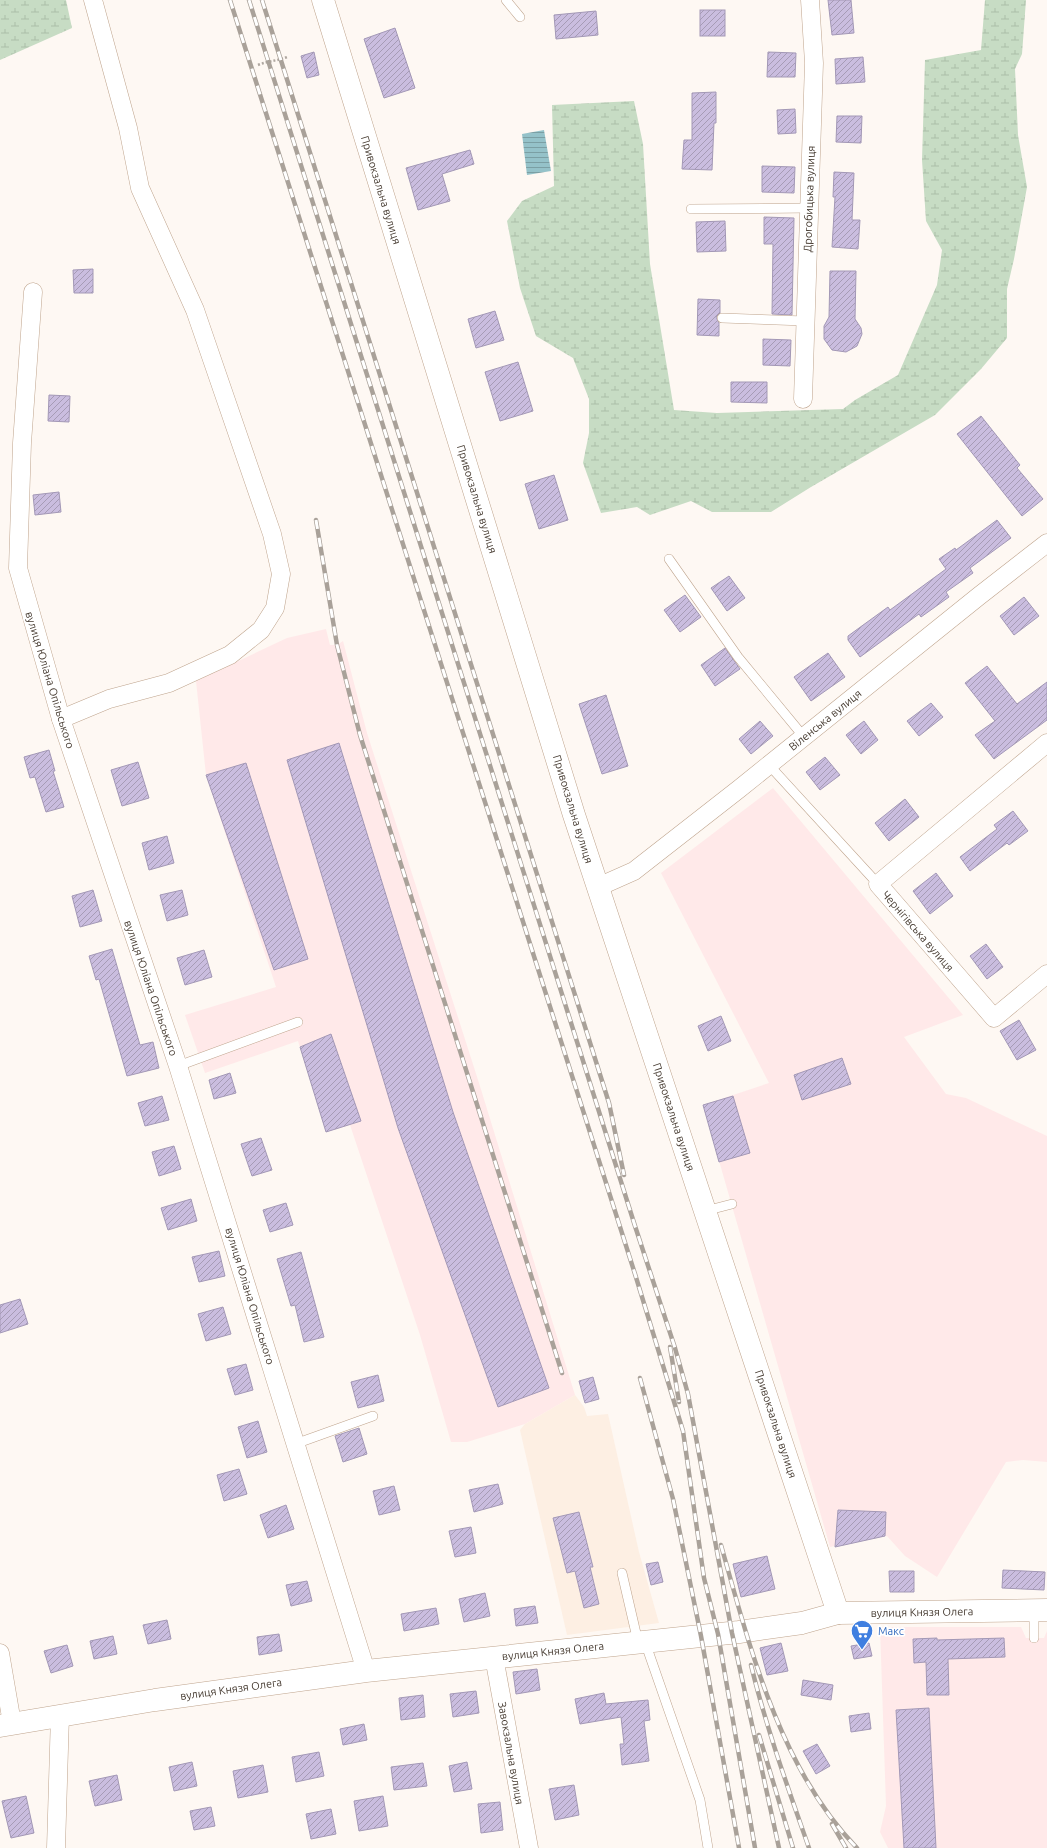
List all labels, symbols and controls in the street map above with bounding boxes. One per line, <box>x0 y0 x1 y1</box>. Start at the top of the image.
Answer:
street label: Привокзальна вулиця <box>359 134 403 246</box>
street label: Дрогобицька вулиця <box>801 145 817 253</box>
street label: Привокзальна вулиця <box>455 443 499 555</box>
street label: вулиця Юліана Опільського <box>23 610 77 750</box>
street label: Віленська вулиця <box>786 687 864 753</box>
street label: Привокзальна вулиця <box>551 753 595 865</box>
street label: Чернігівська вулиця <box>880 888 956 974</box>
street label: вулиця Юліана Опільського <box>122 919 180 1057</box>
street label: Привокзальна вулиця <box>651 1061 697 1173</box>
street label: вулиця Юліана Опільського <box>223 1226 277 1366</box>
street label: Привокзальна вулиця <box>753 1368 799 1480</box>
street label: вулиця Князя Олега <box>871 1605 973 1619</box>
supermarket icon: Макс <box>849 1618 875 1651</box>
place label: Макс <box>878 1625 904 1637</box>
street label: вулиця Князя Олега <box>501 1640 605 1662</box>
street label: вулиця Князя Олега <box>179 1676 283 1702</box>
street label: Завокзальна вулиця <box>496 1701 526 1805</box>

